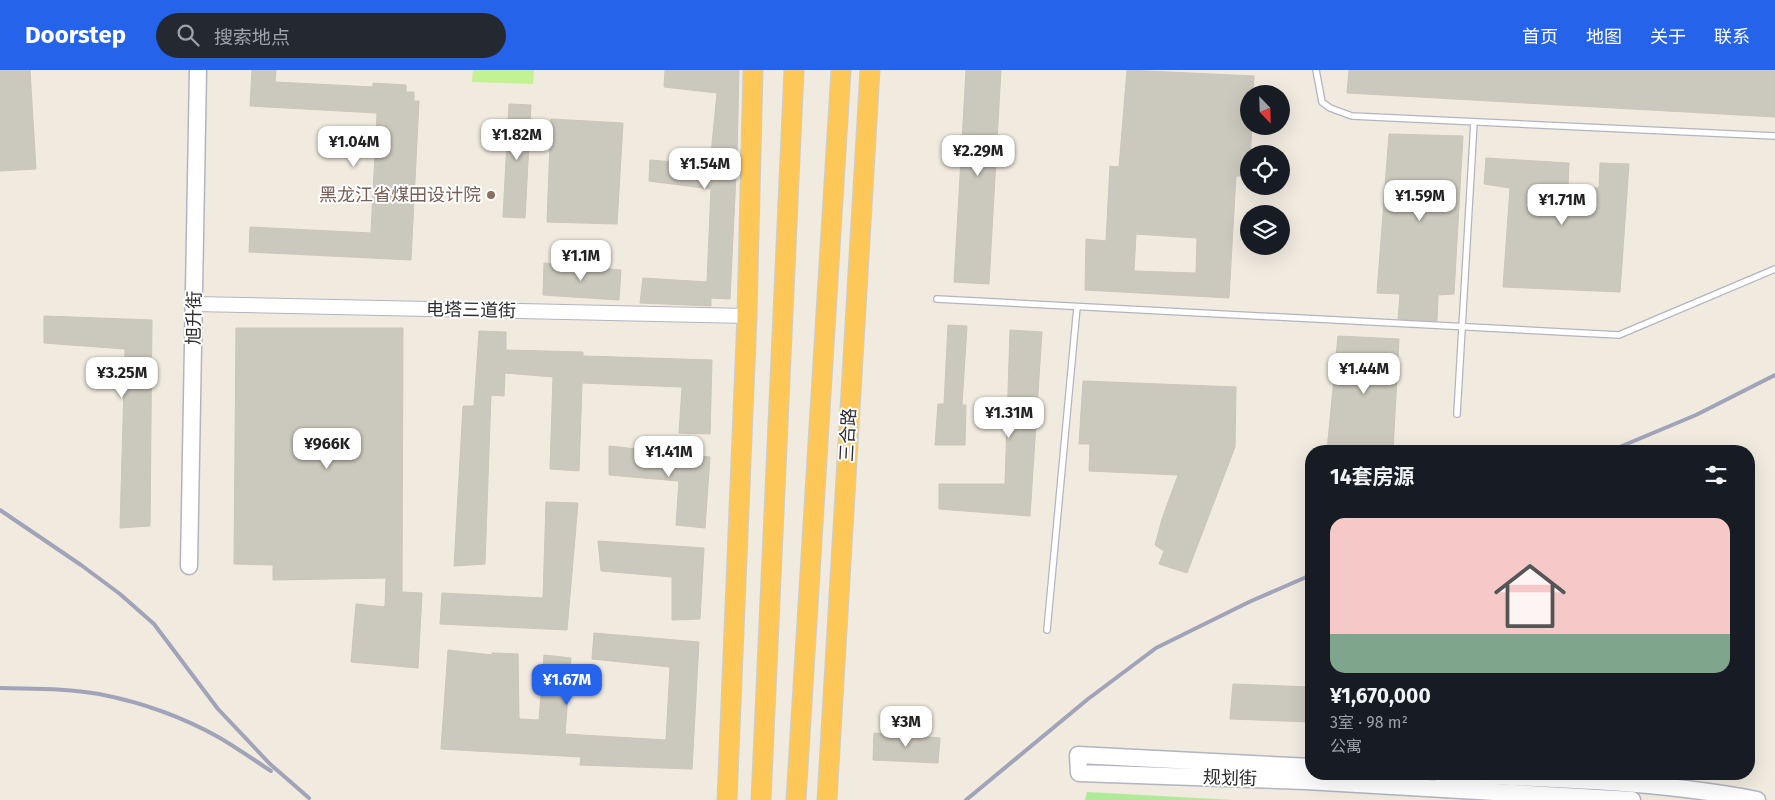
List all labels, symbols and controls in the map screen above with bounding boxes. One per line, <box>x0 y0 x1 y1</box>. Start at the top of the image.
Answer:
search box <box>156 13 506 58</box>
text: Doorstep <box>25 21 126 49</box>
icon: search <box>174 21 202 49</box>
text: 搜索地点 <box>214 26 290 49</box>
text: 首页 <box>1522 26 1558 48</box>
text: 地图 <box>1586 26 1622 48</box>
text: 关于 <box>1650 26 1686 48</box>
text: 联系 <box>1714 26 1750 48</box>
north arrow <box>1240 85 1290 135</box>
map controls <box>1240 85 1290 255</box>
pin: ¥1.82M <box>476 118 558 161</box>
text: ¥1.82M <box>492 125 542 144</box>
pin: ¥1.04M <box>313 126 395 168</box>
text: ¥1.04M <box>329 132 379 151</box>
pin: ¥2.29M <box>937 134 1019 177</box>
text: ¥2.29M <box>953 141 1003 160</box>
button: locate <box>1240 145 1290 195</box>
pin: ¥1.54M <box>664 148 746 190</box>
text: ¥1.54M <box>680 154 730 173</box>
pin: ¥1.59M <box>1379 180 1461 222</box>
place label: 黑龙江省煤田设计院 <box>319 184 481 206</box>
pin: ¥1.71M <box>1521 184 1603 226</box>
text: ¥1.59M <box>1395 186 1445 205</box>
marker: 黑龙江省煤田设计院 <box>485 189 497 201</box>
text: ¥1.71M <box>1538 190 1586 209</box>
button: layers <box>1240 205 1290 255</box>
pin: ¥1.1M <box>546 240 616 282</box>
text: ¥1.1M <box>562 246 600 265</box>
street label: 旭升街 <box>183 291 205 345</box>
street label: 电塔三道街 <box>426 298 516 322</box>
pin: ¥1.44M <box>1323 352 1405 395</box>
pin: ¥3.25M <box>81 356 163 399</box>
text: ¥1.44M <box>1339 359 1389 378</box>
text: ¥3.25M <box>97 363 147 382</box>
pin: ¥1.31M <box>968 396 1050 439</box>
text: ¥1.31M <box>985 403 1033 422</box>
street label: 三合路 <box>836 407 860 463</box>
pin: ¥966K <box>292 428 362 470</box>
text: ¥966K <box>304 434 350 453</box>
pin: ¥1.41M <box>628 436 710 478</box>
text: ¥1.41M <box>645 442 693 461</box>
icon: filters <box>1702 461 1730 489</box>
text: 14套房源 <box>1330 464 1415 490</box>
icon: home <box>1485 551 1575 641</box>
pin: ¥1.67M <box>526 664 608 706</box>
text: ¥1.67M <box>543 670 591 689</box>
text: ¥1,670,000 <box>1330 683 1431 709</box>
pin: ¥3M <box>882 706 930 748</box>
text: ¥3M <box>891 712 921 731</box>
text: 3室 · 98 m² <box>1330 713 1408 732</box>
text: 公寓 <box>1330 737 1362 756</box>
street label: 规划街 <box>1203 766 1257 790</box>

